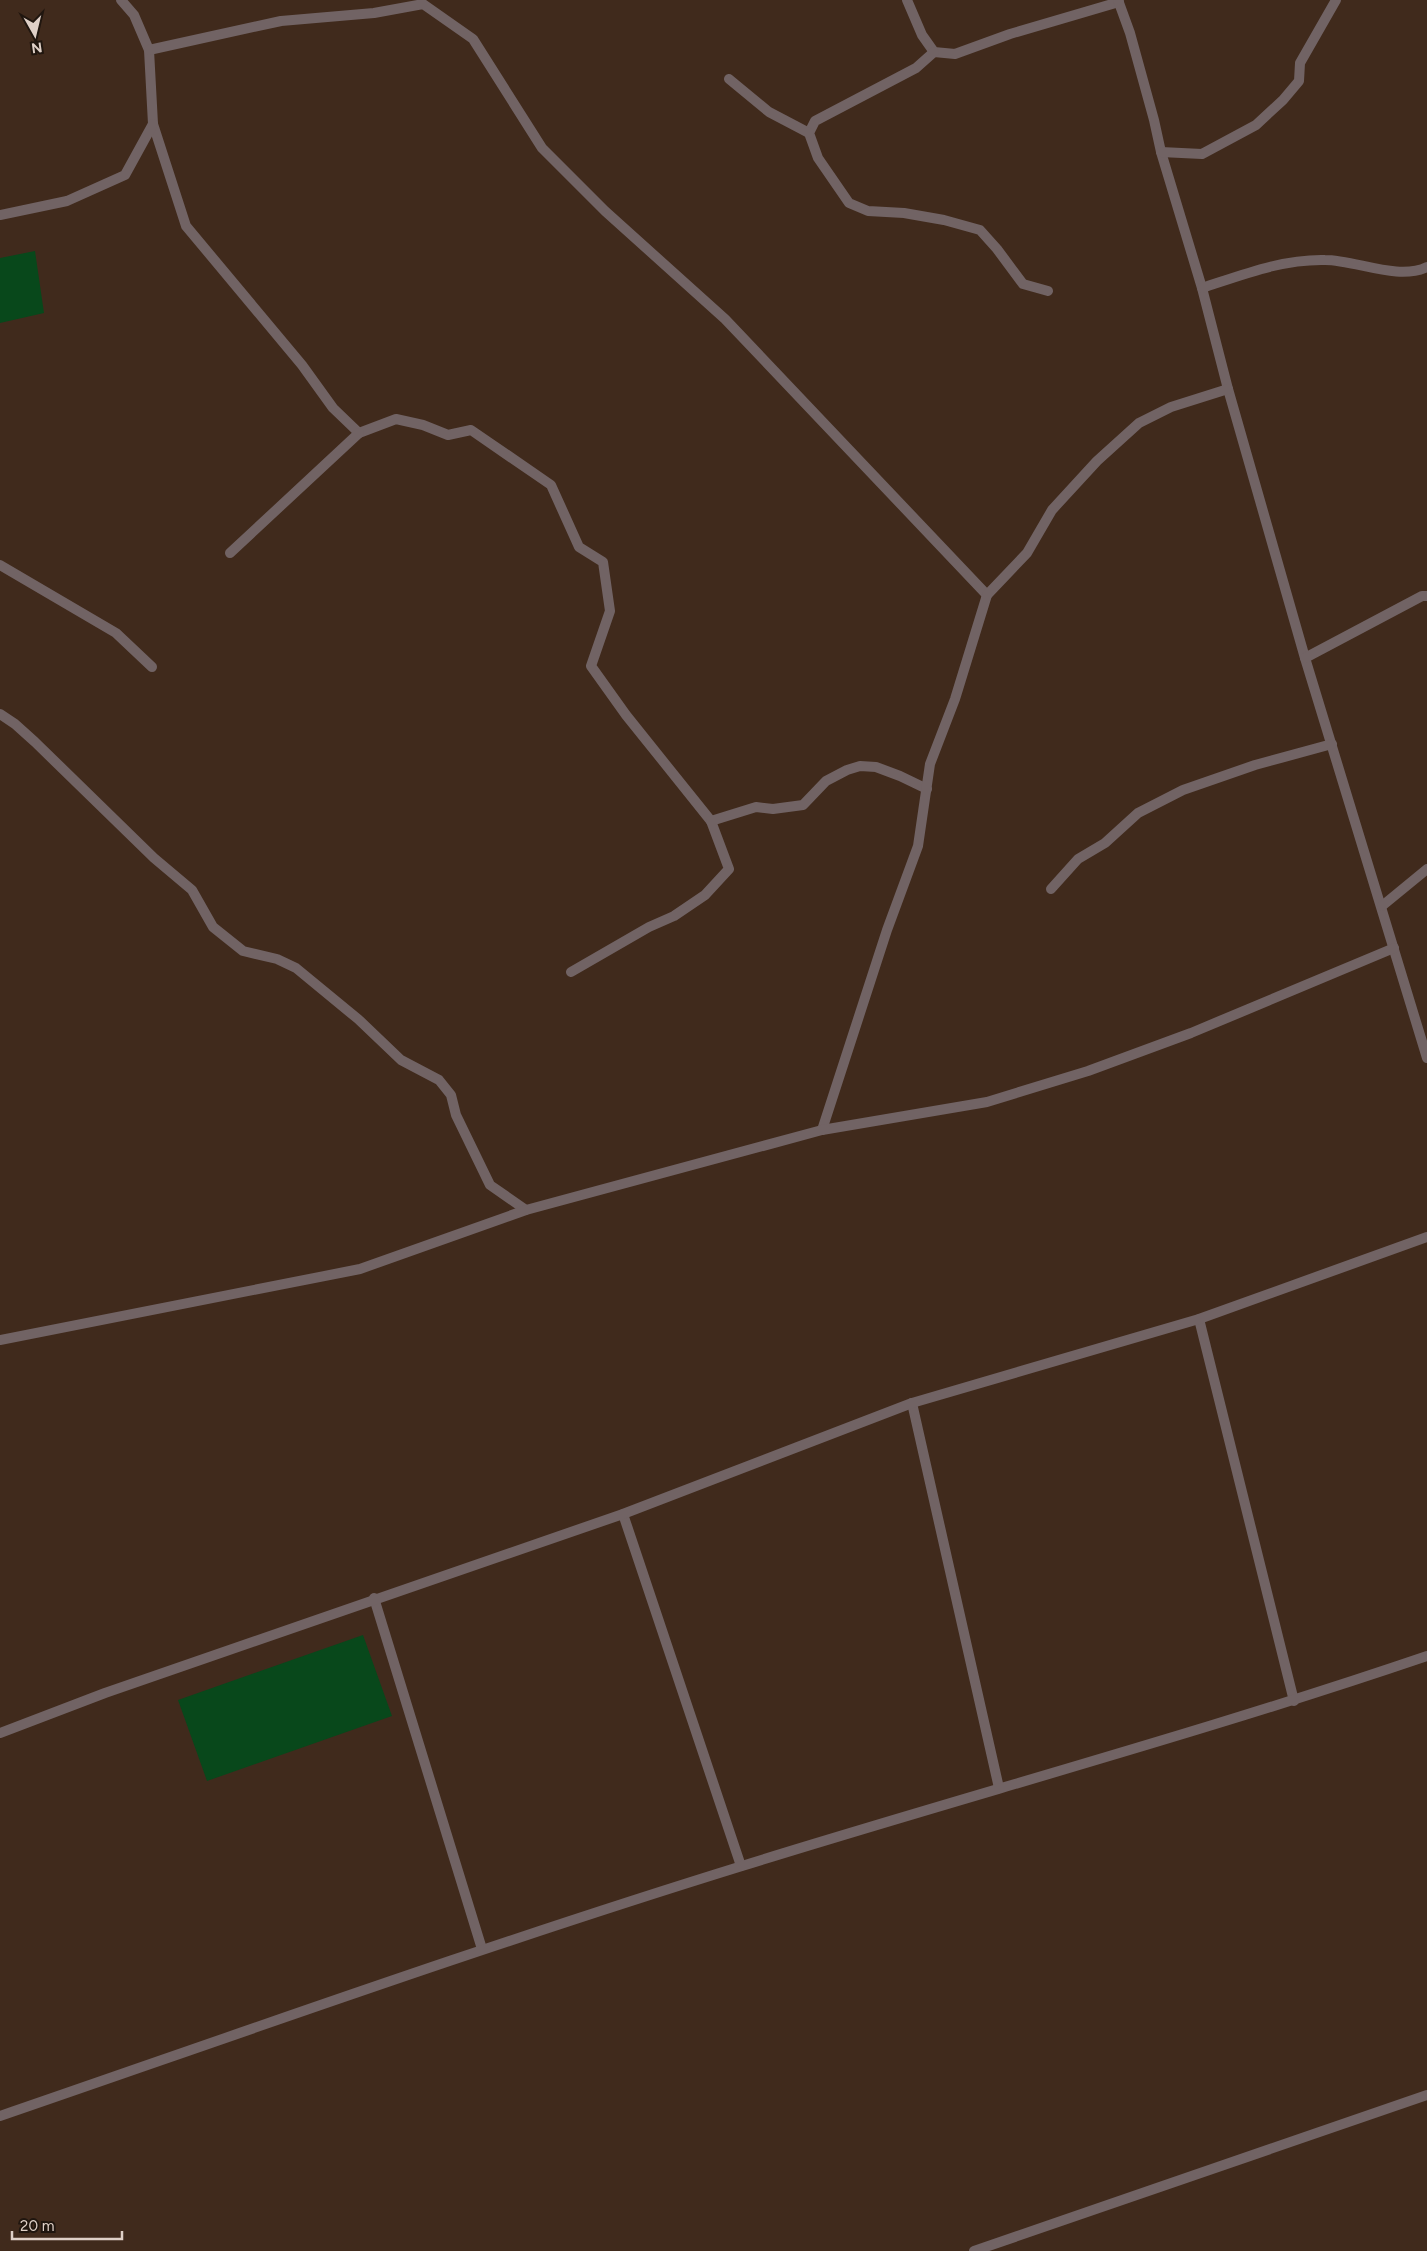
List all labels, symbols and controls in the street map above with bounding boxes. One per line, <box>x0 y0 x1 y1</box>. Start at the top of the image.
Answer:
north arrow <box>10 10 60 60</box>
text: N <box>30 38 43 57</box>
scale bar <box>12 2208 122 2240</box>
text: 20 m <box>20 2217 54 2235</box>

